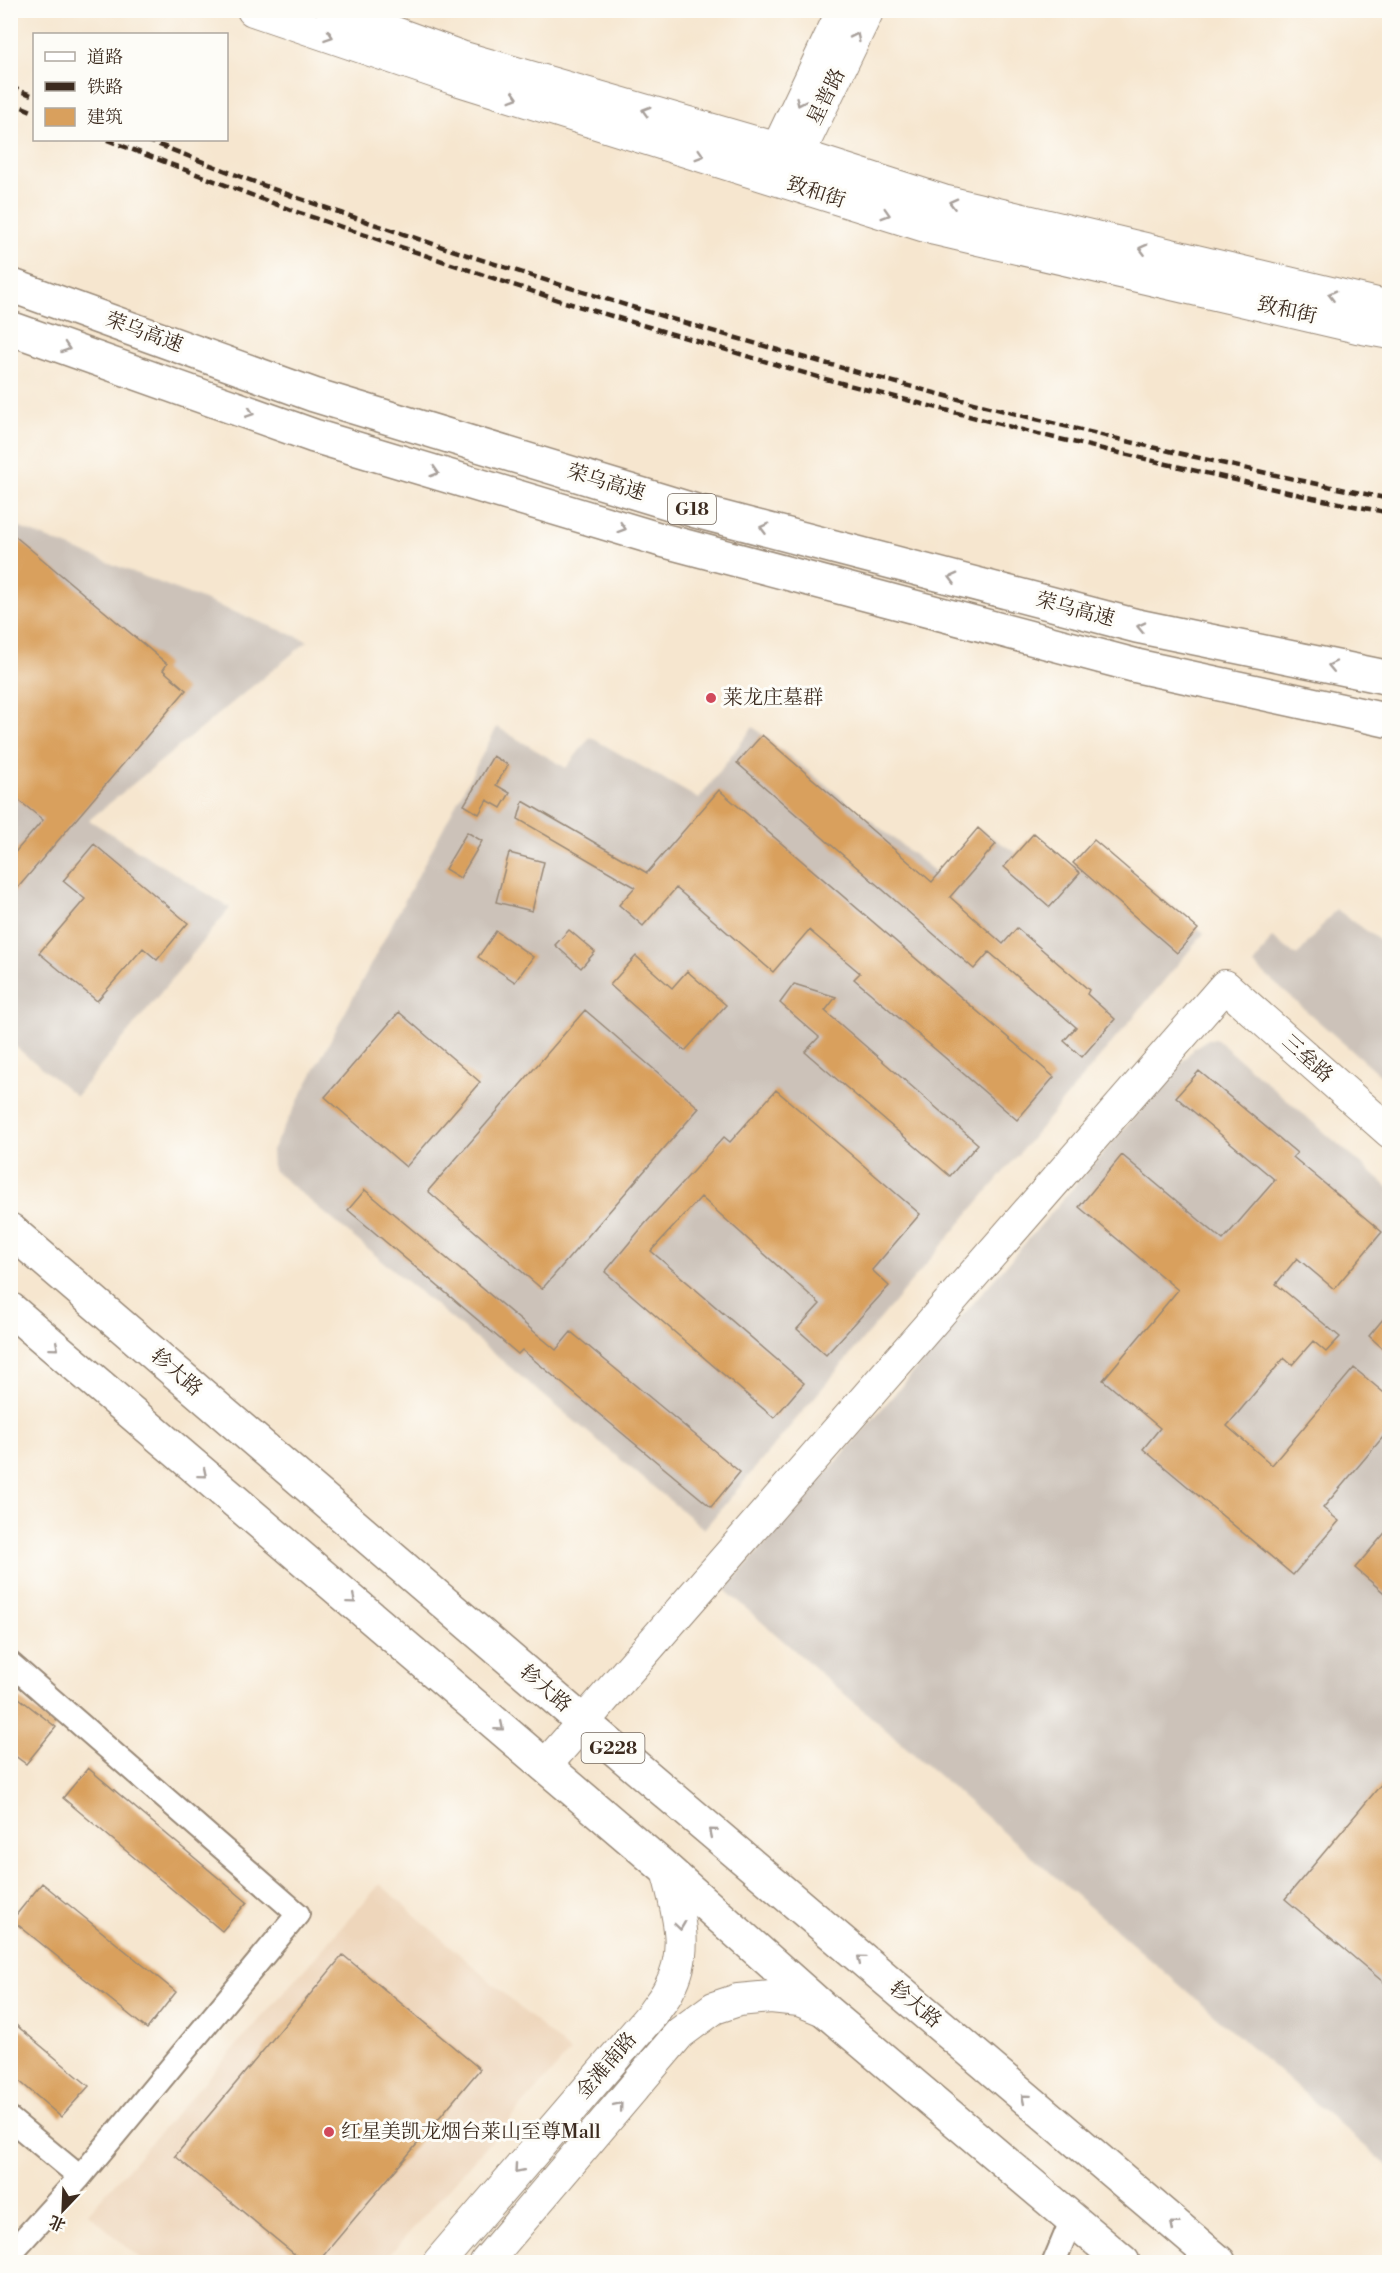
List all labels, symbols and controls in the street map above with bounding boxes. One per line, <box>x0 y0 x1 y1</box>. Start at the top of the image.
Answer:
one-way arrow <box>323 29 334 41</box>
one-way arrow <box>849 32 860 43</box>
legend <box>33 33 228 141</box>
text: 道路 <box>87 46 123 69</box>
street label: 星普路 <box>803 65 851 129</box>
text: 铁路 <box>87 76 123 99</box>
one-way arrow <box>508 90 519 102</box>
one-way arrow <box>796 95 808 106</box>
text: 建筑 <box>87 106 123 129</box>
one-way arrow <box>641 106 652 118</box>
one-way arrow <box>694 147 705 160</box>
street label: 致和街 <box>784 172 848 214</box>
one-way arrow <box>948 198 958 211</box>
one-way arrow <box>880 207 891 219</box>
one-way arrow <box>1138 244 1148 257</box>
one-way arrow <box>1328 289 1338 302</box>
street label: 致和街 <box>1255 292 1319 330</box>
street label: 荣乌高速 <box>102 308 186 358</box>
one-way arrow <box>60 340 71 353</box>
one-way arrow <box>244 405 254 418</box>
street label: 荣乌高速 <box>564 459 648 507</box>
one-way arrow <box>429 465 440 477</box>
road number: G18 <box>668 494 716 524</box>
one-way arrow <box>616 521 627 533</box>
one-way arrow <box>759 523 769 536</box>
one-way arrow <box>948 572 958 585</box>
street label: 荣乌高速 <box>1033 588 1117 632</box>
one-way arrow <box>1137 621 1147 634</box>
one-way arrow <box>1328 661 1338 674</box>
place label: 莱龙庄墓群 <box>723 686 823 711</box>
marker: 莱龙庄墓群 <box>704 691 718 705</box>
street label: 三垒路 <box>1276 1030 1338 1088</box>
one-way arrow <box>48 1340 59 1351</box>
street label: 轸大路 <box>145 1344 207 1402</box>
one-way arrow <box>196 1467 207 1478</box>
one-way arrow <box>345 1593 356 1604</box>
street label: 轸大路 <box>514 1660 576 1718</box>
one-way arrow <box>493 1720 504 1731</box>
road number: G228 <box>582 1733 644 1763</box>
one-way arrow <box>708 1828 719 1839</box>
one-way arrow <box>674 1922 686 1931</box>
one-way arrow <box>857 1955 868 1966</box>
street label: 轸大路 <box>884 1976 946 2034</box>
street label: 金滩南路 <box>571 2028 643 2104</box>
one-way arrow <box>1021 2095 1032 2106</box>
one-way arrow <box>612 2102 623 2113</box>
place label: 红星美凯龙烟台莱山至尊Mall <box>341 2120 601 2145</box>
marker: 红星美凯龙烟台莱山至尊Mall <box>322 2125 336 2139</box>
one-way arrow <box>515 2162 526 2173</box>
north arrow <box>33 2180 93 2240</box>
text: 北 <box>46 2211 69 2235</box>
one-way arrow <box>1170 2221 1181 2232</box>

